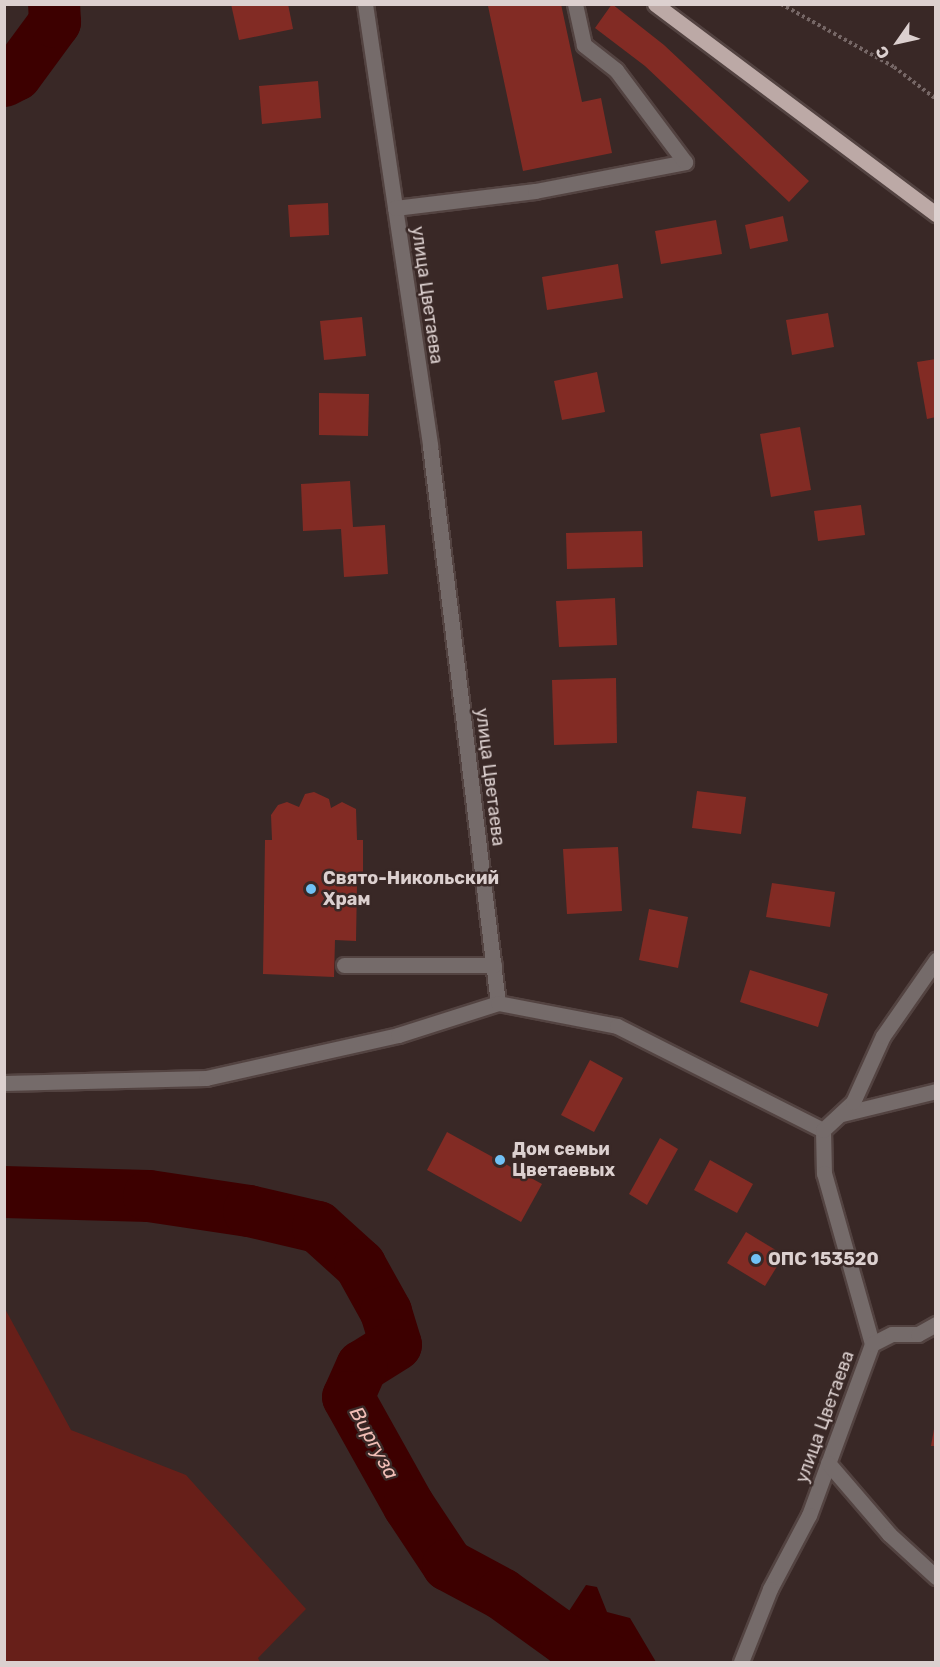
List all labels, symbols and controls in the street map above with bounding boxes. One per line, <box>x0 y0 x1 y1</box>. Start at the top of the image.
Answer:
north arrow <box>868 12 928 72</box>
text: С <box>872 42 894 62</box>
street label: улица Цветаева <box>407 225 447 365</box>
street label: улица Цветаева <box>471 707 509 847</box>
place label: Свято-Никольский Храм <box>323 868 499 910</box>
marker: Свято-Никольский Храм <box>304 882 318 896</box>
place label: Дом семьи Цветаевых <box>512 1139 615 1182</box>
marker: Дом семьи Цветаевых <box>493 1153 507 1167</box>
place label: ОПС 153520 <box>768 1248 879 1270</box>
marker: ОПС 153520 <box>749 1252 763 1266</box>
street label: улица Цветаева <box>791 1348 859 1486</box>
water label: Виргуза <box>344 1402 404 1484</box>

